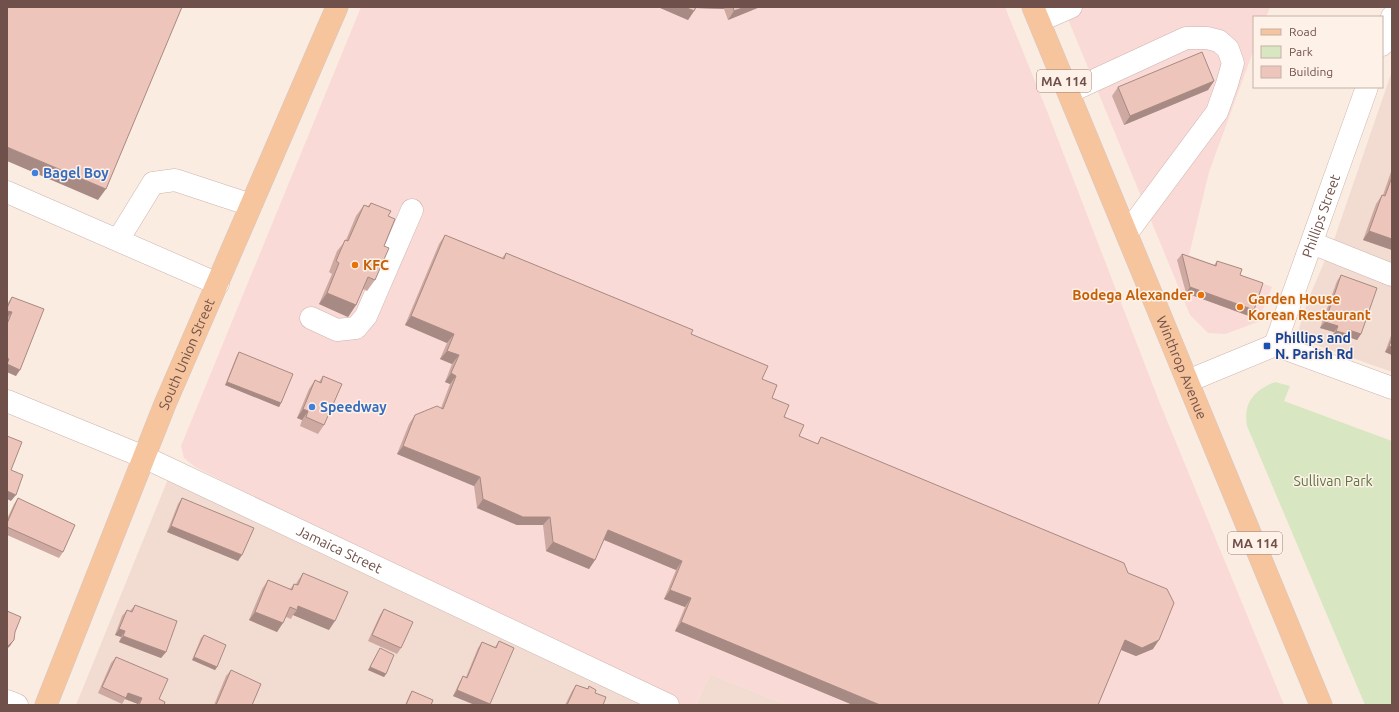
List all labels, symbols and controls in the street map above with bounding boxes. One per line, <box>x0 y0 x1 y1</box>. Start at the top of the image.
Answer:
legend <box>1253 16 1383 88</box>
text: Road <box>1289 25 1317 38</box>
text: Park <box>1289 45 1313 58</box>
text: Building <box>1289 65 1333 78</box>
road number: MA 114 <box>1037 70 1091 92</box>
place label: Bagel Boy <box>43 165 109 181</box>
marker: Bagel Boy <box>30 168 40 178</box>
street label: Phillips Street <box>1299 172 1343 260</box>
place label: KFC <box>363 257 389 273</box>
marker: KFC <box>350 260 360 270</box>
place label: Bodega Alexander <box>1072 287 1193 303</box>
marker: Bodega Alexander <box>1196 290 1206 300</box>
place label: Garden House Korean Restaurant <box>1248 291 1371 323</box>
street label: South Union Street <box>156 296 218 412</box>
marker: Garden House Korean Restaurant <box>1235 302 1245 312</box>
street label: Winthrop Avenue <box>1153 313 1210 422</box>
place label: Phillips and N. Parish Rd <box>1275 330 1354 362</box>
marker: Phillips and N. Parish Rd <box>1262 341 1272 351</box>
place label: Speedway <box>320 399 387 415</box>
marker: Speedway <box>307 402 317 412</box>
park label: Sullivan Park <box>1293 473 1373 489</box>
street label: Jamaica Street <box>294 522 385 577</box>
road number: MA 114 <box>1228 532 1282 554</box>

